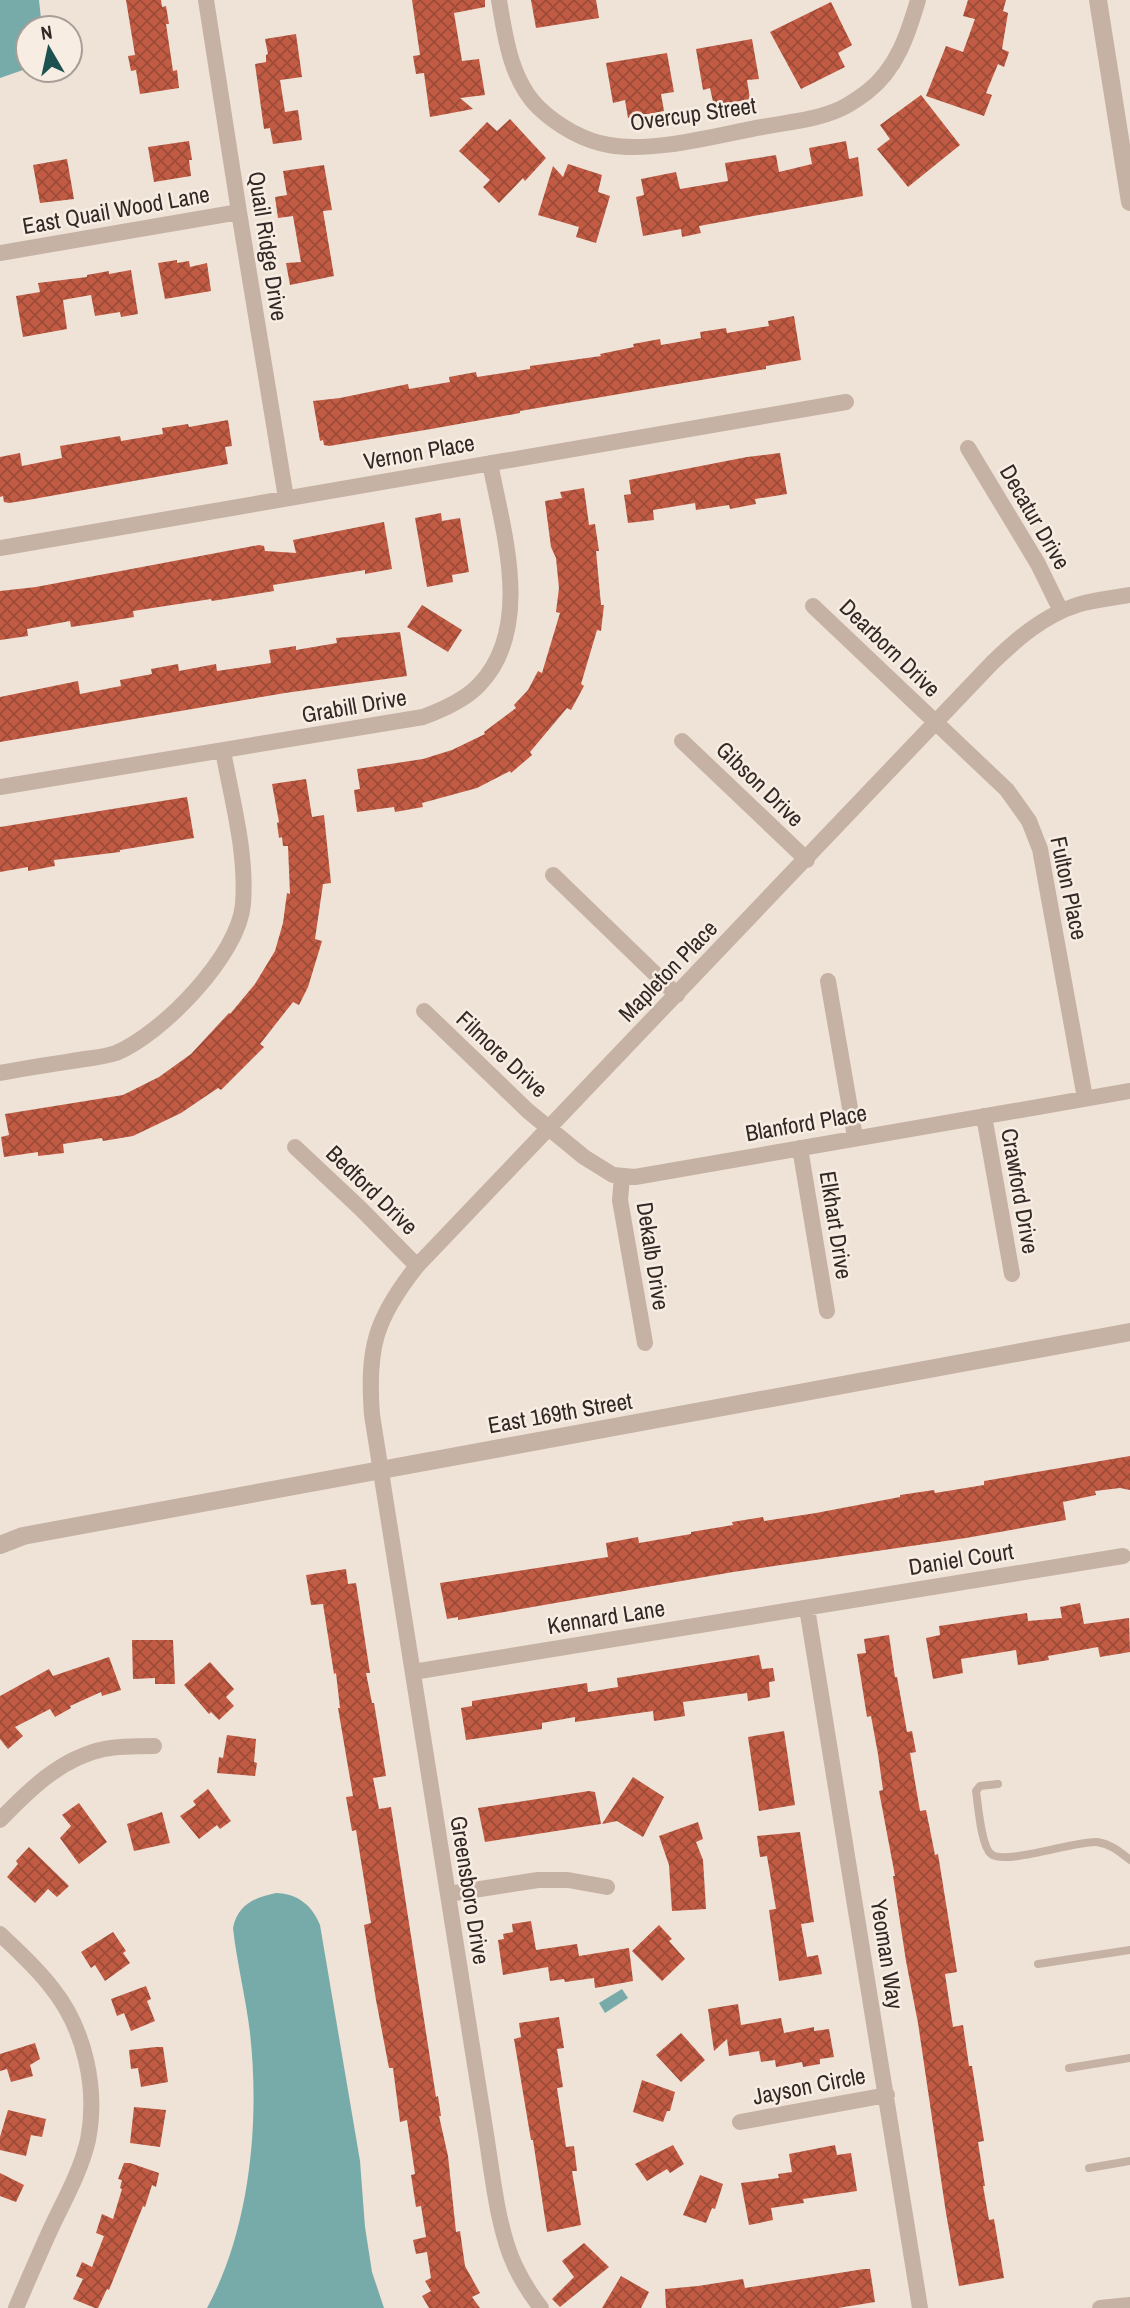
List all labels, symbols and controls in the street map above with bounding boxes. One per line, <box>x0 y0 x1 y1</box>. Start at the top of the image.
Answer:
north arrow <box>14 14 84 84</box>
text: N <box>39 18 54 46</box>
street label: Overcup Street <box>628 89 758 138</box>
street label: Quail Ridge Drive <box>241 169 296 323</box>
street label: East Quail Wood Lane <box>20 178 212 241</box>
street label: Vernon Place <box>361 427 477 477</box>
street label: Decatur Drive <box>993 459 1078 575</box>
street label: Dearborn Drive <box>833 592 947 704</box>
street label: Grabill Drive <box>299 681 409 730</box>
street label: Gibson Drive <box>710 734 811 833</box>
street label: Fulton Place <box>1043 833 1096 942</box>
street label: Mapleton Place <box>611 913 724 1028</box>
street label: Filmore Drive <box>450 1003 555 1104</box>
street label: Blanford Place <box>743 1097 869 1148</box>
street label: Crawford Drive <box>994 1126 1047 1256</box>
street label: Bedford Drive <box>320 1138 425 1241</box>
street label: Elkhart Drive <box>813 1169 860 1281</box>
street label: Dekalb Drive <box>630 1200 677 1312</box>
street label: East 169th Street <box>485 1385 634 1440</box>
street label: Daniel Court <box>906 1535 1016 1582</box>
street label: Kennard Lane <box>545 1592 667 1641</box>
street label: Greensboro Drive <box>443 1813 498 1966</box>
street label: Yeoman Way <box>864 1897 912 2012</box>
street label: Jayson Circle <box>750 2059 868 2112</box>

